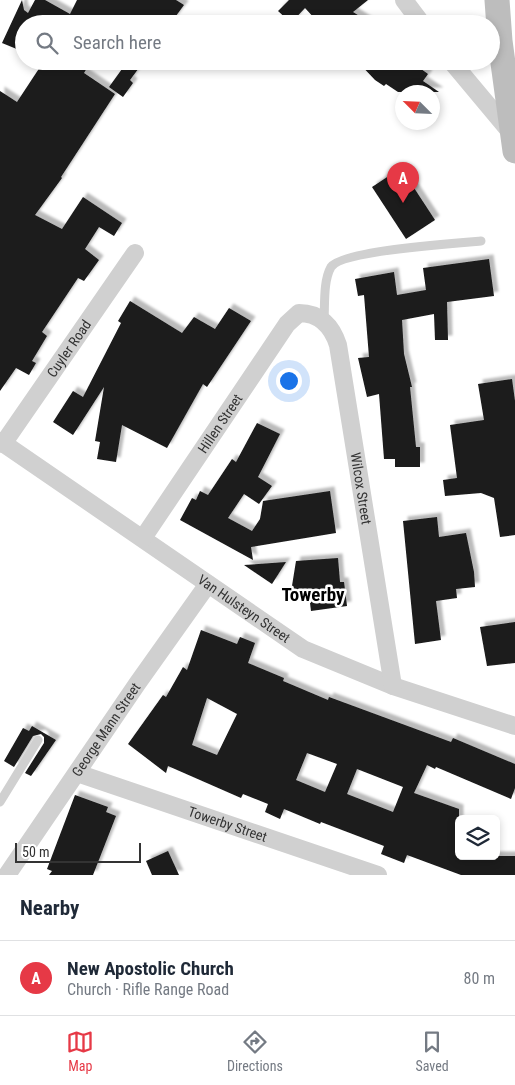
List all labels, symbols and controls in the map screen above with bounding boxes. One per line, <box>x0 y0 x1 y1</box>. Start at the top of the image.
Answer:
search box <box>15 15 500 70</box>
icon: search <box>33 29 61 57</box>
text: Search here <box>73 31 161 54</box>
north arrow <box>395 85 440 130</box>
pin: A <box>387 162 419 203</box>
street label: Cuyler Road <box>44 317 94 380</box>
your location <box>276 368 302 394</box>
street label: Hillen Street <box>194 391 246 456</box>
street label: Wilcox Street <box>347 451 375 526</box>
street label: Van Hulsteyn Street <box>195 571 293 646</box>
district label: Towerby <box>281 583 345 606</box>
street label: George Mann Street <box>69 680 143 779</box>
street label: Towerby Street <box>186 803 269 845</box>
map controls <box>455 815 500 860</box>
button: layers <box>455 815 500 860</box>
scale bar <box>15 840 141 863</box>
text: 50 m <box>22 844 50 860</box>
text: Nearby <box>20 896 79 920</box>
text: New Apostolic Church <box>67 957 234 980</box>
text: A <box>31 969 41 988</box>
text: 80 m <box>463 969 495 988</box>
text: Church · Rifle Range Road <box>67 980 229 999</box>
tab: Map <box>66 1028 94 1074</box>
tab: Directions <box>227 1028 283 1074</box>
tab: Saved <box>415 1028 449 1074</box>

